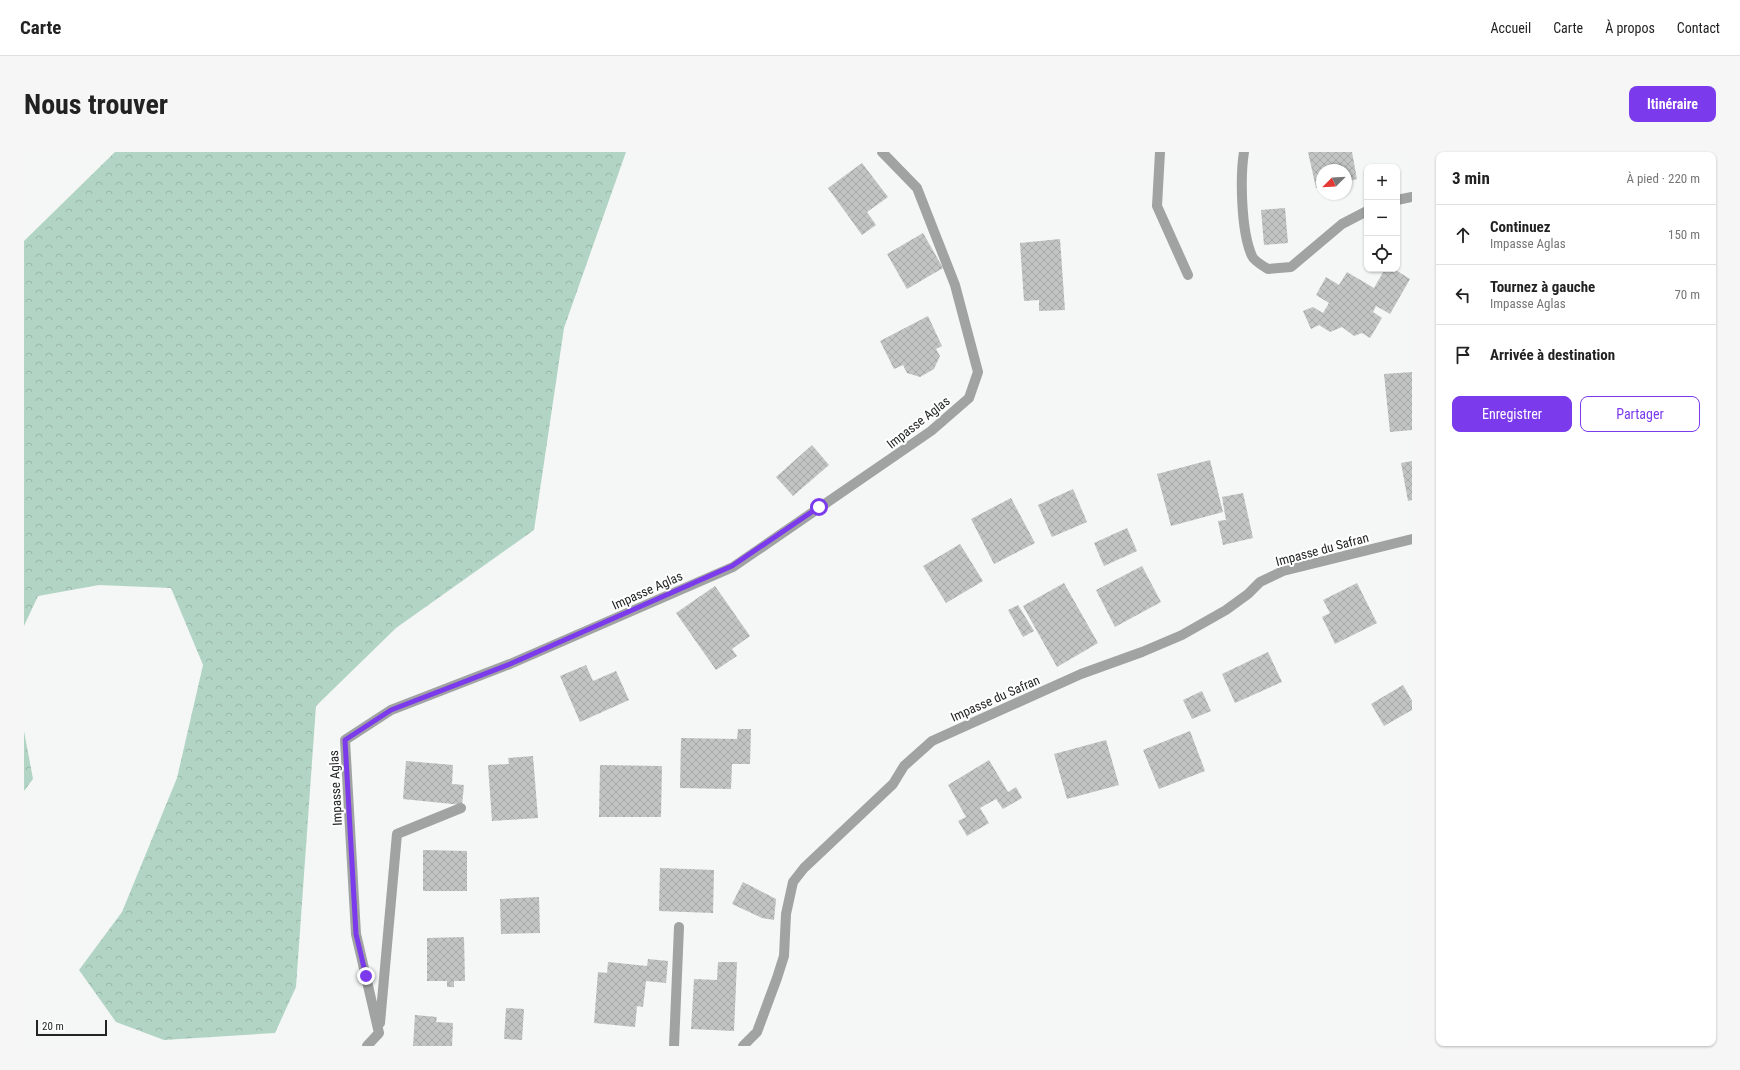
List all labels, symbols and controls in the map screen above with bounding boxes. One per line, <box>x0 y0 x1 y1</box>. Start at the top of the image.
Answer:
text: Carte <box>20 16 61 39</box>
text: Accueil <box>1490 20 1531 36</box>
text: Carte <box>1553 20 1583 36</box>
text: À propos <box>1605 20 1655 36</box>
text: Contact <box>1677 20 1720 36</box>
button: Itinéraire <box>1629 86 1716 122</box>
text: Nous trouver <box>24 88 168 121</box>
north arrow <box>1316 164 1352 200</box>
map controls <box>1364 164 1400 272</box>
button: + <box>1364 164 1400 200</box>
text: 3 min <box>1452 168 1490 188</box>
text: À pied · 220 m <box>1626 171 1700 186</box>
button: − <box>1364 200 1400 236</box>
text: Continuez <box>1490 218 1551 236</box>
icon: ahead <box>1452 224 1474 246</box>
text: 150 m <box>1668 227 1700 242</box>
button: locate <box>1364 236 1400 272</box>
text: Impasse Aglas <box>1490 236 1566 251</box>
text: Tournez à gauche <box>1490 278 1595 296</box>
icon: left <box>1452 284 1474 306</box>
text: 70 m <box>1674 287 1700 302</box>
text: Impasse Aglas <box>1490 296 1566 311</box>
icon: arrive <box>1452 344 1474 366</box>
text: Arrivée à destination <box>1490 346 1615 364</box>
street label: Impasse Aglas <box>884 393 953 452</box>
button: Enregistrer <box>1452 396 1572 432</box>
button: Partager <box>1580 396 1700 432</box>
route start <box>810 498 828 516</box>
street label: Impasse du Safran <box>1274 530 1370 569</box>
street label: Impasse Aglas <box>610 568 685 613</box>
street label: Impasse du Safran <box>948 672 1042 725</box>
street label: Impasse Aglas <box>326 750 345 826</box>
route end <box>357 967 375 985</box>
scale bar <box>36 1018 107 1037</box>
text: 20 m <box>42 1020 64 1033</box>

